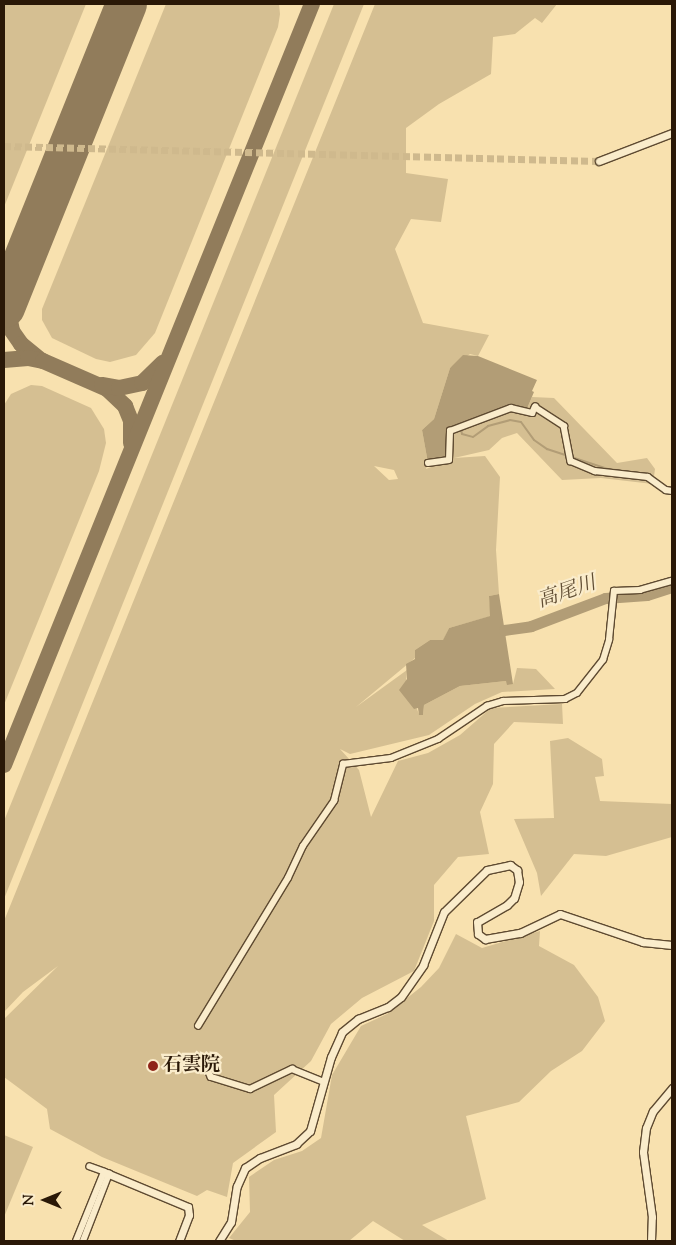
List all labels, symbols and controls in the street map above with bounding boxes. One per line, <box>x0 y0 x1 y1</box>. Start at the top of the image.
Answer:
water label: 高尾川 <box>535 572 599 614</box>
place label: 石雲院 <box>163 1055 220 1077</box>
marker: 石雲院 <box>147 1060 159 1072</box>
north arrow <box>20 1175 70 1225</box>
text: N <box>20 1194 40 1206</box>

